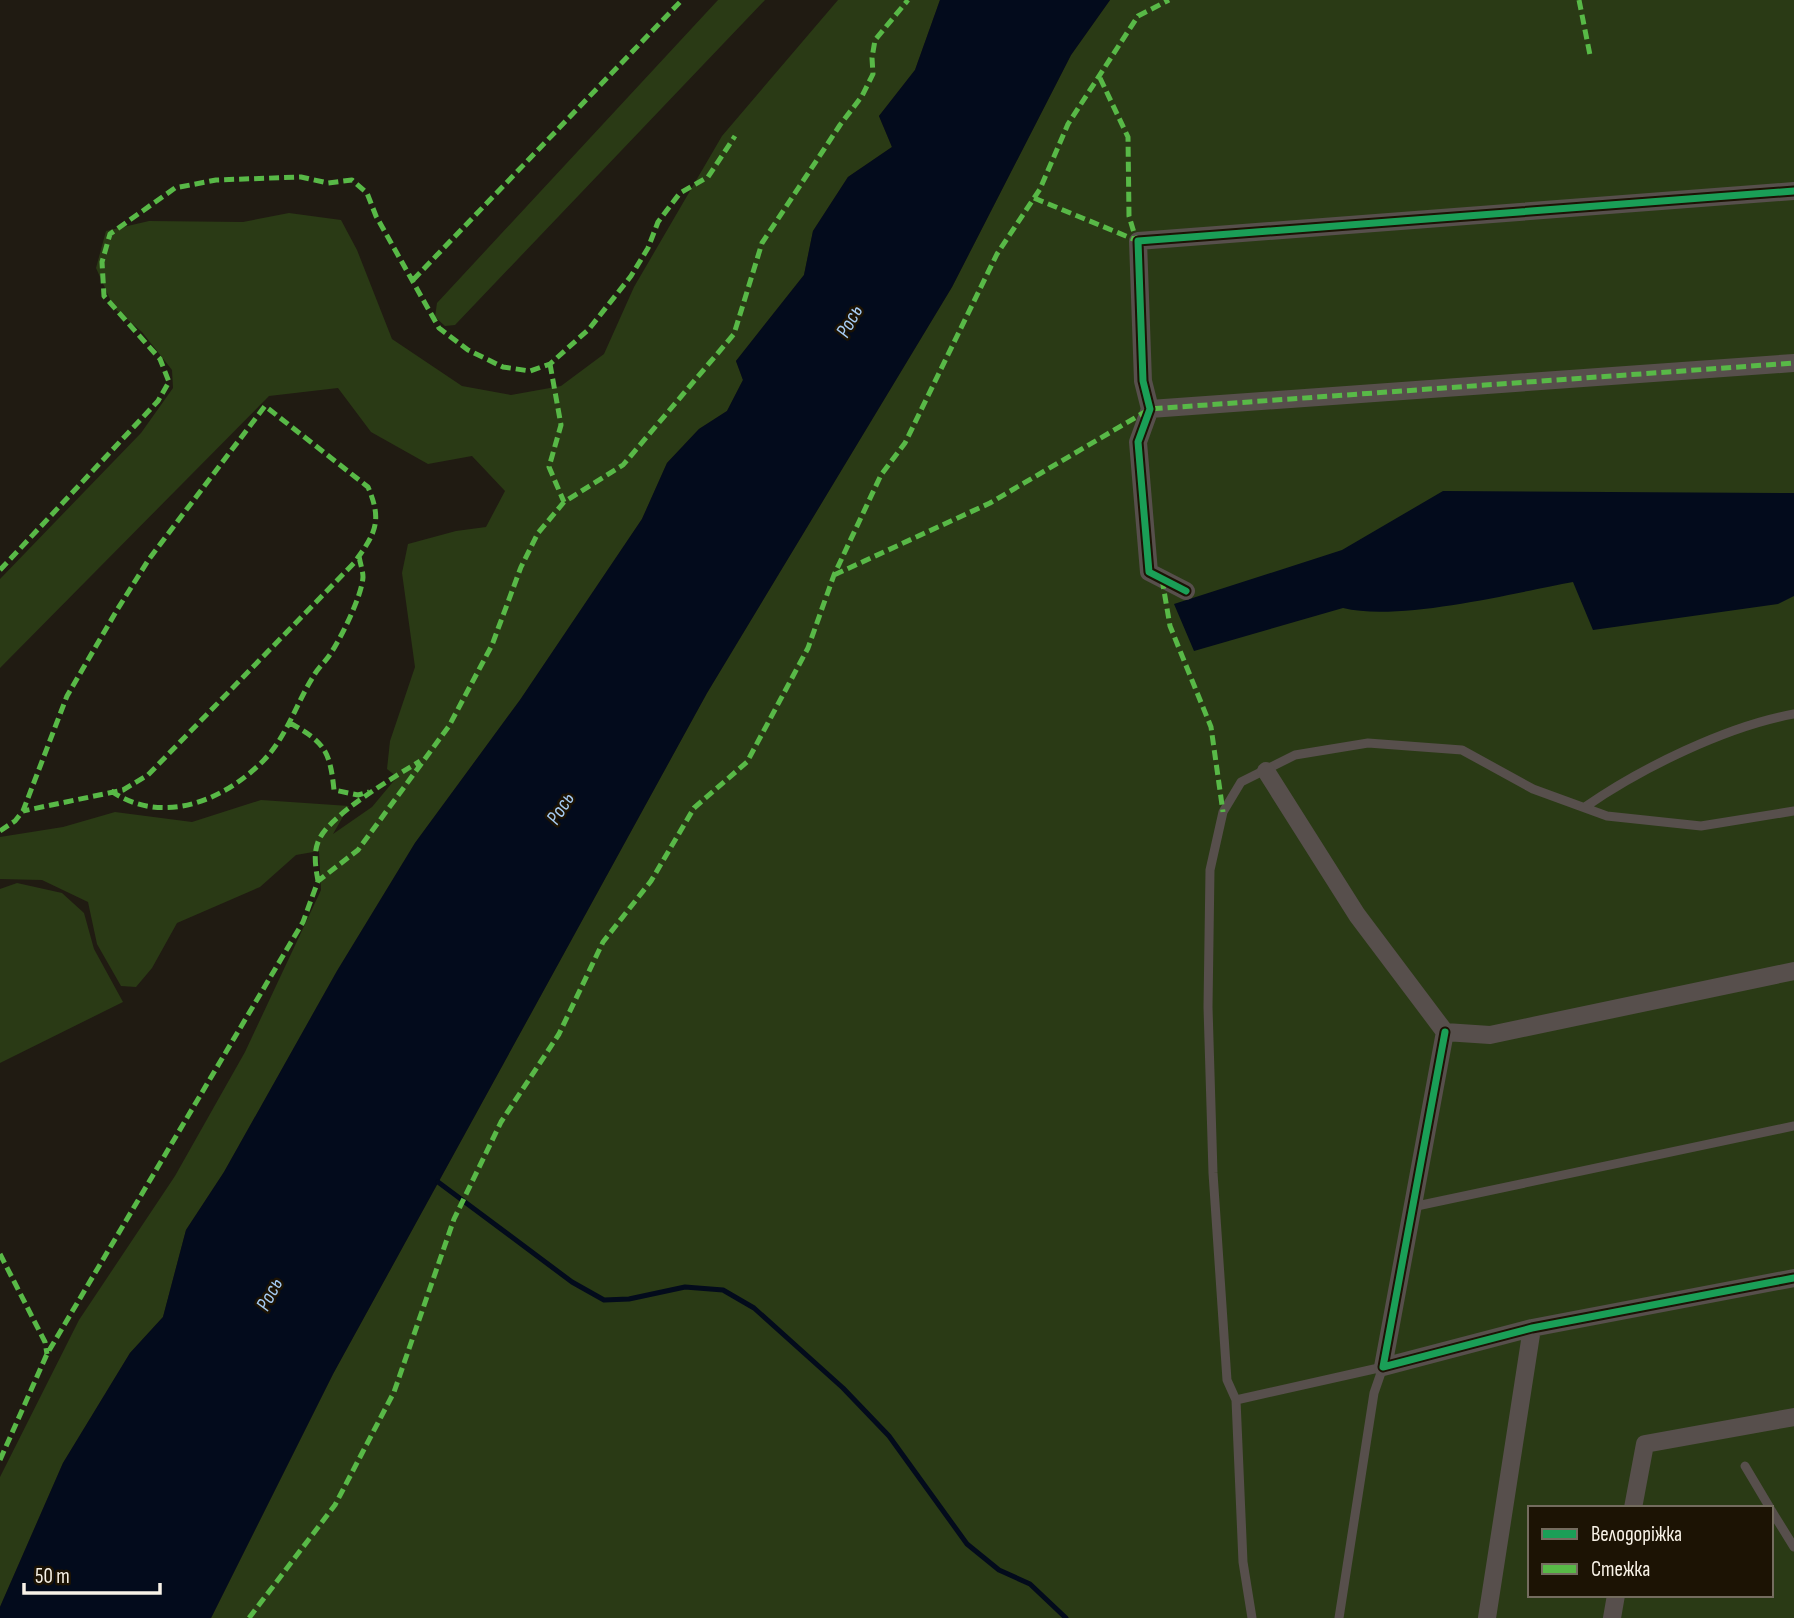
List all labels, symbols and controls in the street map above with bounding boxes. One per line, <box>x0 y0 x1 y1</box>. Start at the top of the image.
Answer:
water label: Рось <box>831 301 868 342</box>
water label: Рось <box>541 787 580 829</box>
water label: Рось <box>251 1274 288 1315</box>
legend <box>1528 1506 1773 1597</box>
text: Велодоріжка <box>1591 1522 1682 1547</box>
scale bar <box>24 1552 161 1596</box>
text: Стежка <box>1591 1557 1650 1582</box>
text: 50 m <box>35 1564 70 1589</box>

